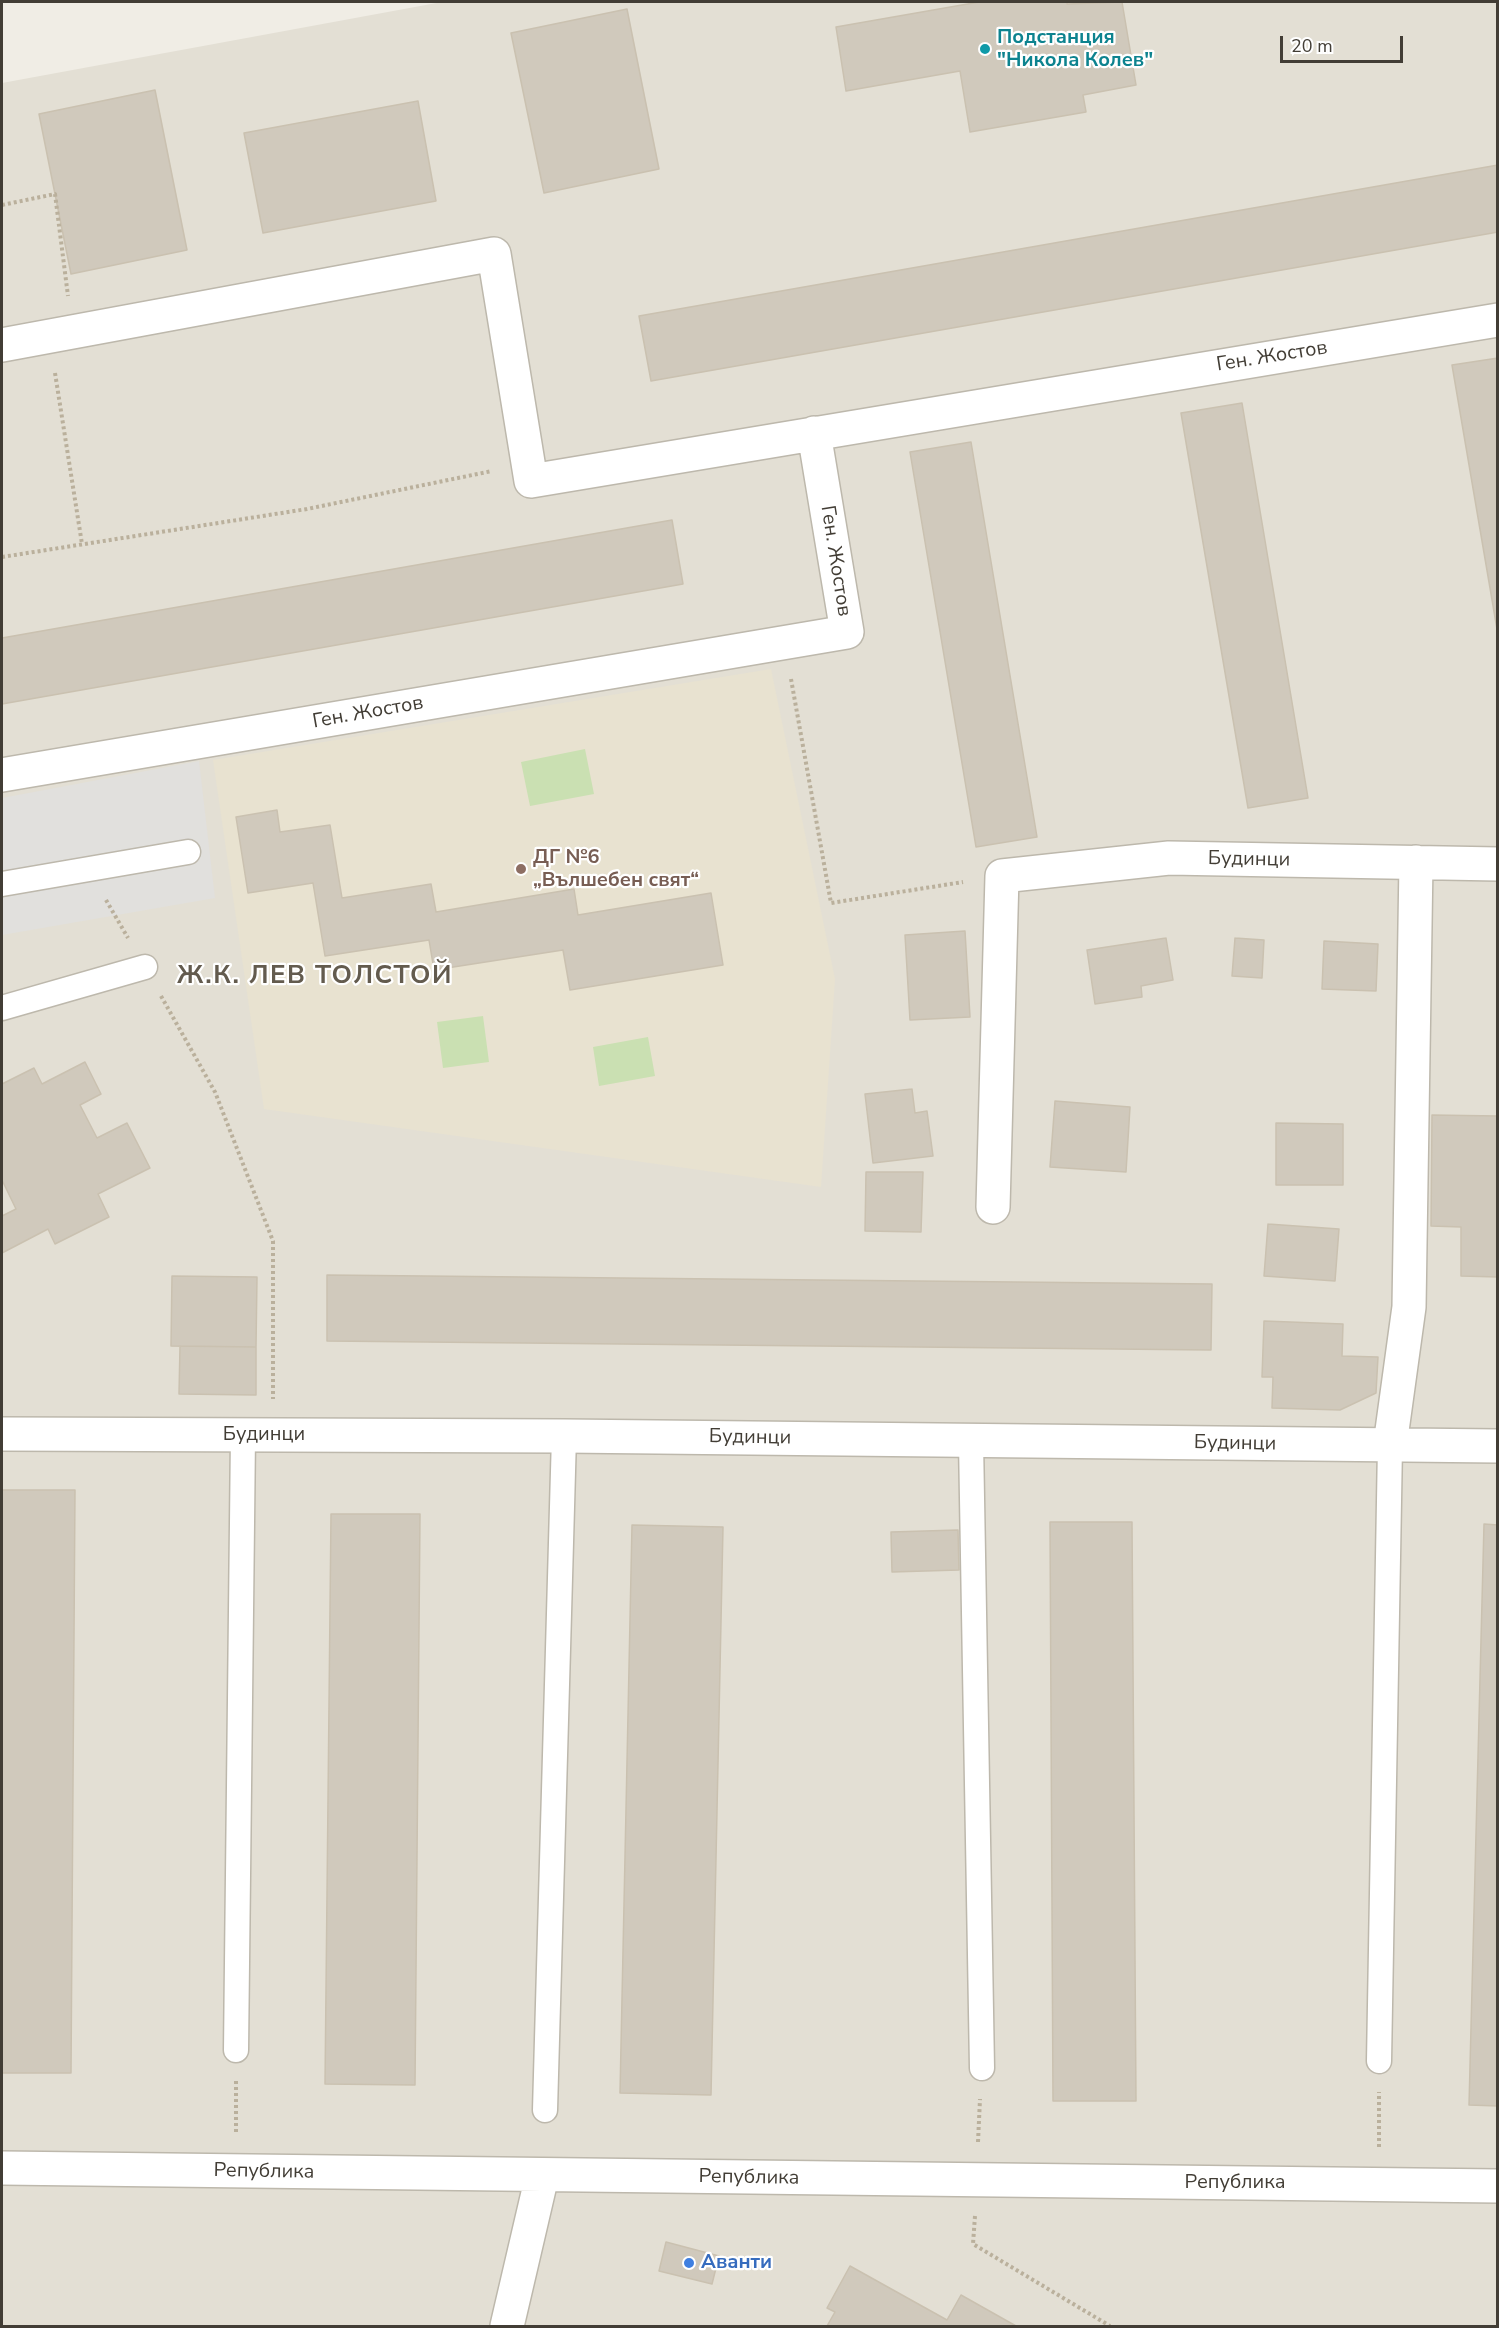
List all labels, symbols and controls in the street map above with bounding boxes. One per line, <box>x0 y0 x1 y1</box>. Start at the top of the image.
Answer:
scale bar <box>1283 24 1406 62</box>
place label: Подстанция "Никола Колев" <box>997 26 1153 73</box>
text: 20 m <box>1291 34 1333 58</box>
marker: Подстанция "Никола Колев" <box>978 42 992 56</box>
street label: Ген. Жостов <box>1215 336 1329 378</box>
street label: Ген. Жостов <box>814 504 856 618</box>
street label: Ген. Жостов <box>311 691 425 735</box>
place label: ДГ №6 „Вълшебен свят“ <box>533 846 699 893</box>
street label: Будинци <box>1208 847 1290 873</box>
marker: ДГ №6 „Вълшебен свят“ <box>514 862 528 876</box>
district label: Ж.К. ЛЕВ ТОЛСТОЙ <box>177 961 453 993</box>
street label: Будинци <box>223 1423 305 1447</box>
street label: Будинци <box>709 1425 791 1451</box>
street label: Будинци <box>1194 1431 1276 1457</box>
street label: Република <box>213 2159 315 2185</box>
street label: Република <box>698 2165 800 2191</box>
street label: Република <box>1185 2171 1285 2195</box>
place label: Аванти <box>701 2251 772 2275</box>
marker: Аванти <box>682 2256 696 2270</box>

